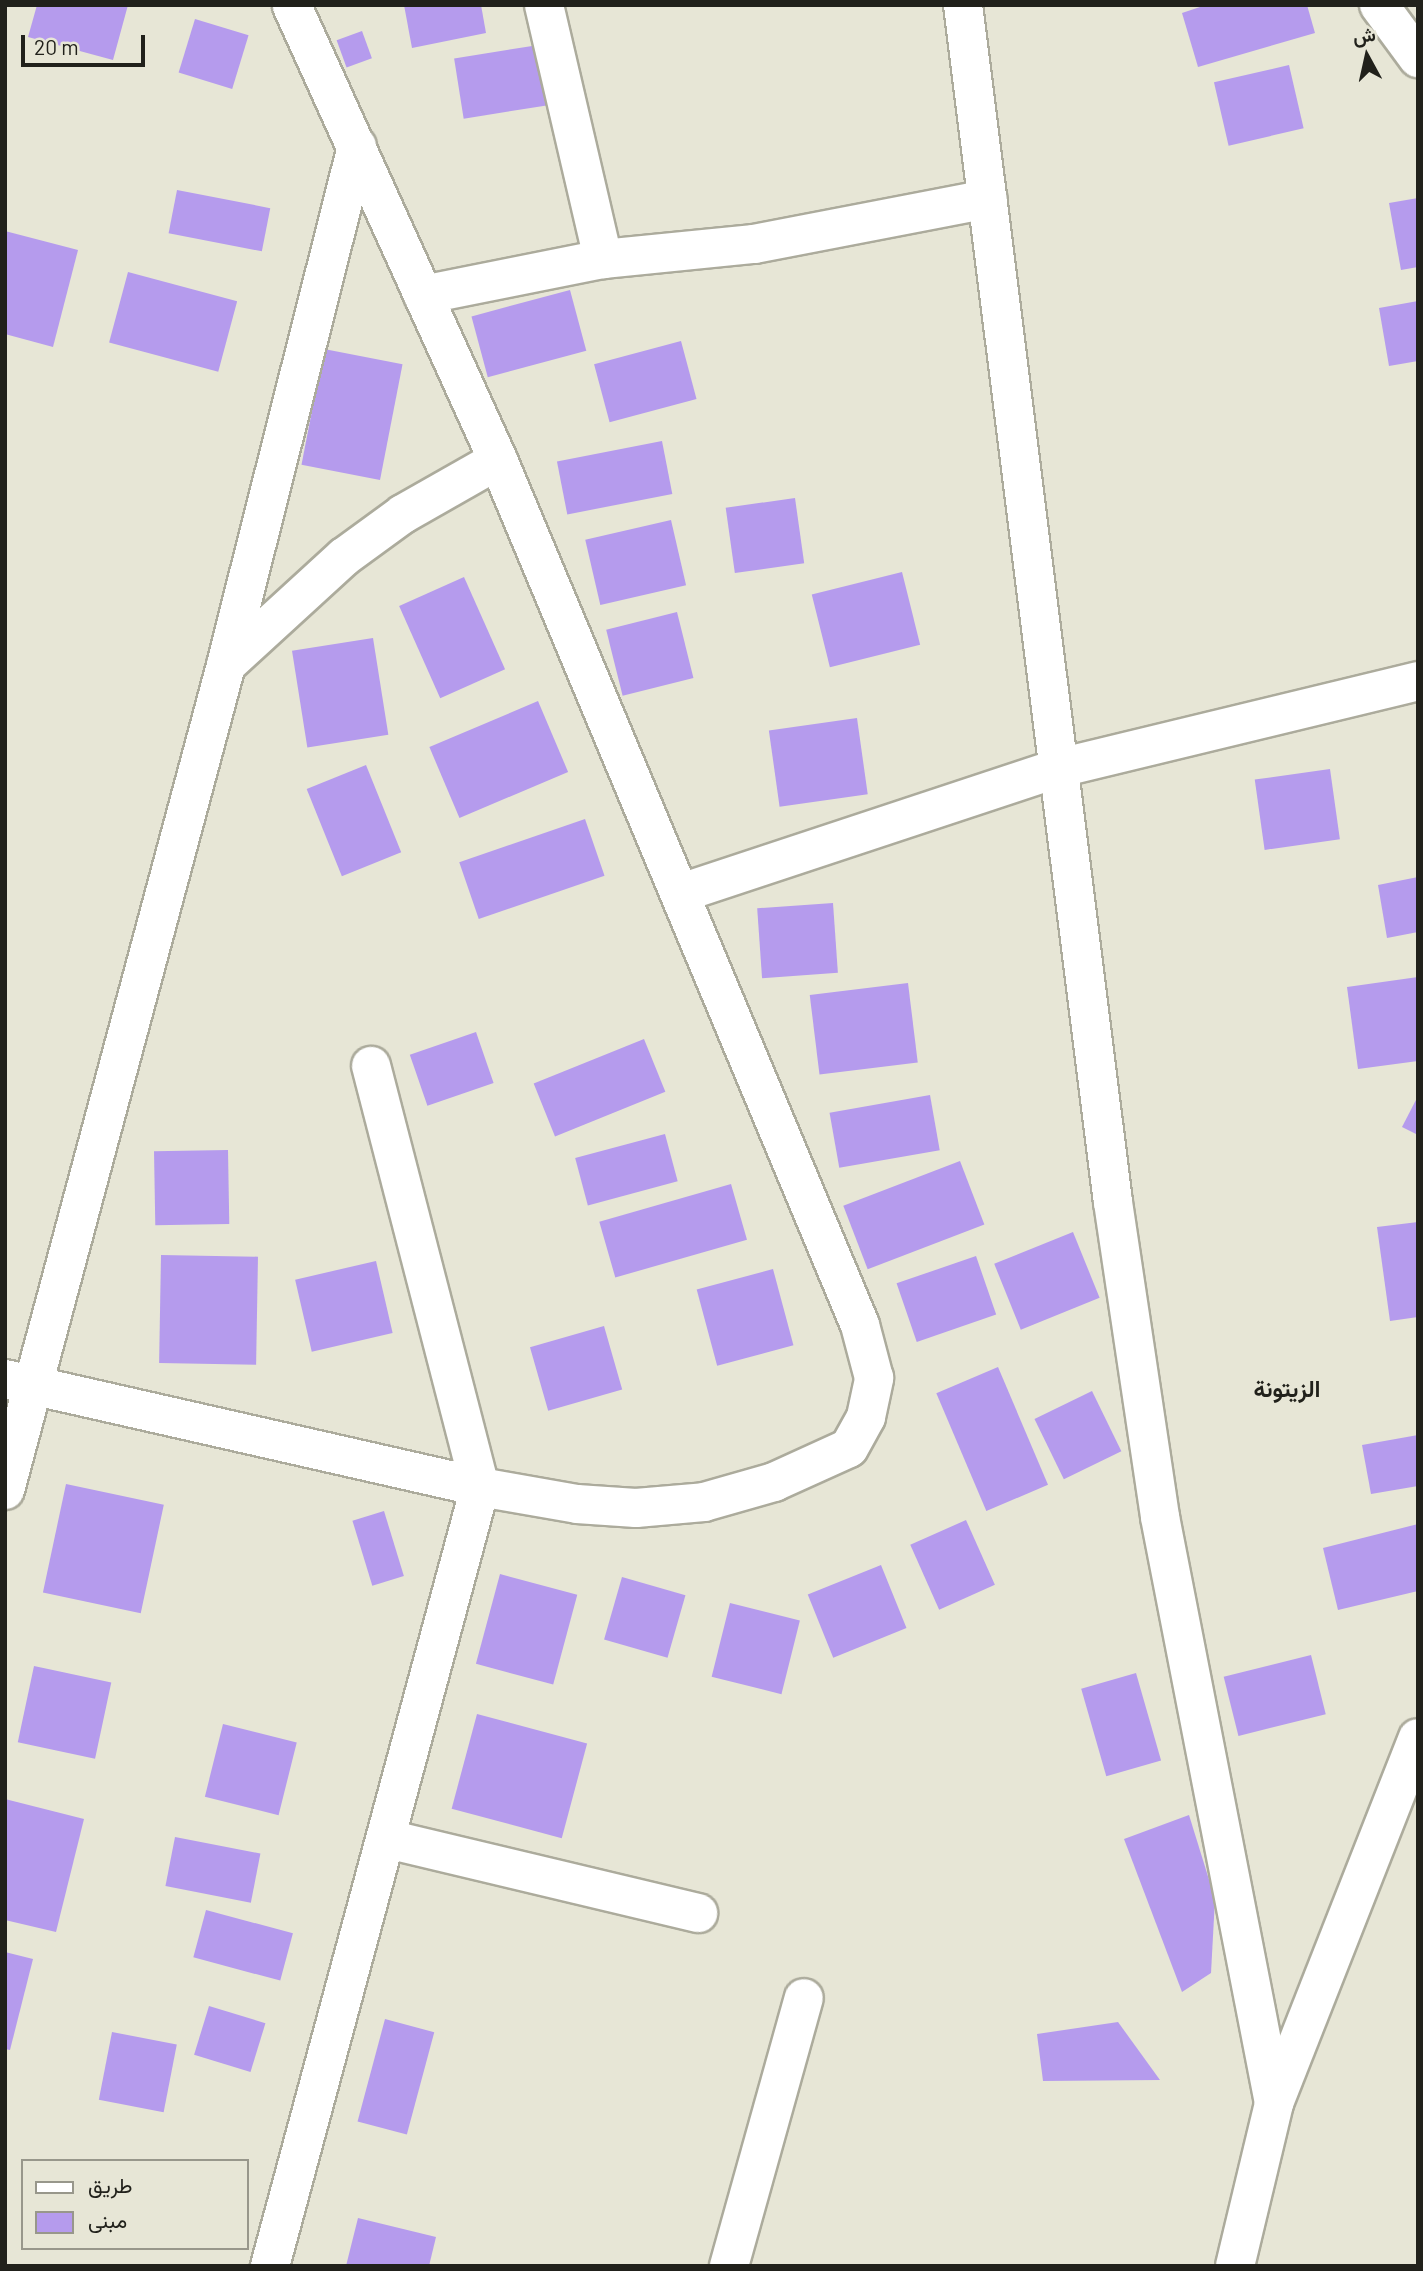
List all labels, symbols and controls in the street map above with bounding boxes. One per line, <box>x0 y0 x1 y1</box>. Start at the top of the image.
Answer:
scale bar <box>24 21 149 65</box>
north arrow <box>1332 21 1402 91</box>
text: ش <box>1351 22 1377 48</box>
text: 20 m <box>34 34 79 59</box>
district label: الزيتونة <box>1253 1374 1321 1402</box>
legend <box>21 2159 248 2250</box>
text: طريق <box>88 2172 133 2197</box>
text: مبنى <box>88 2207 127 2232</box>

